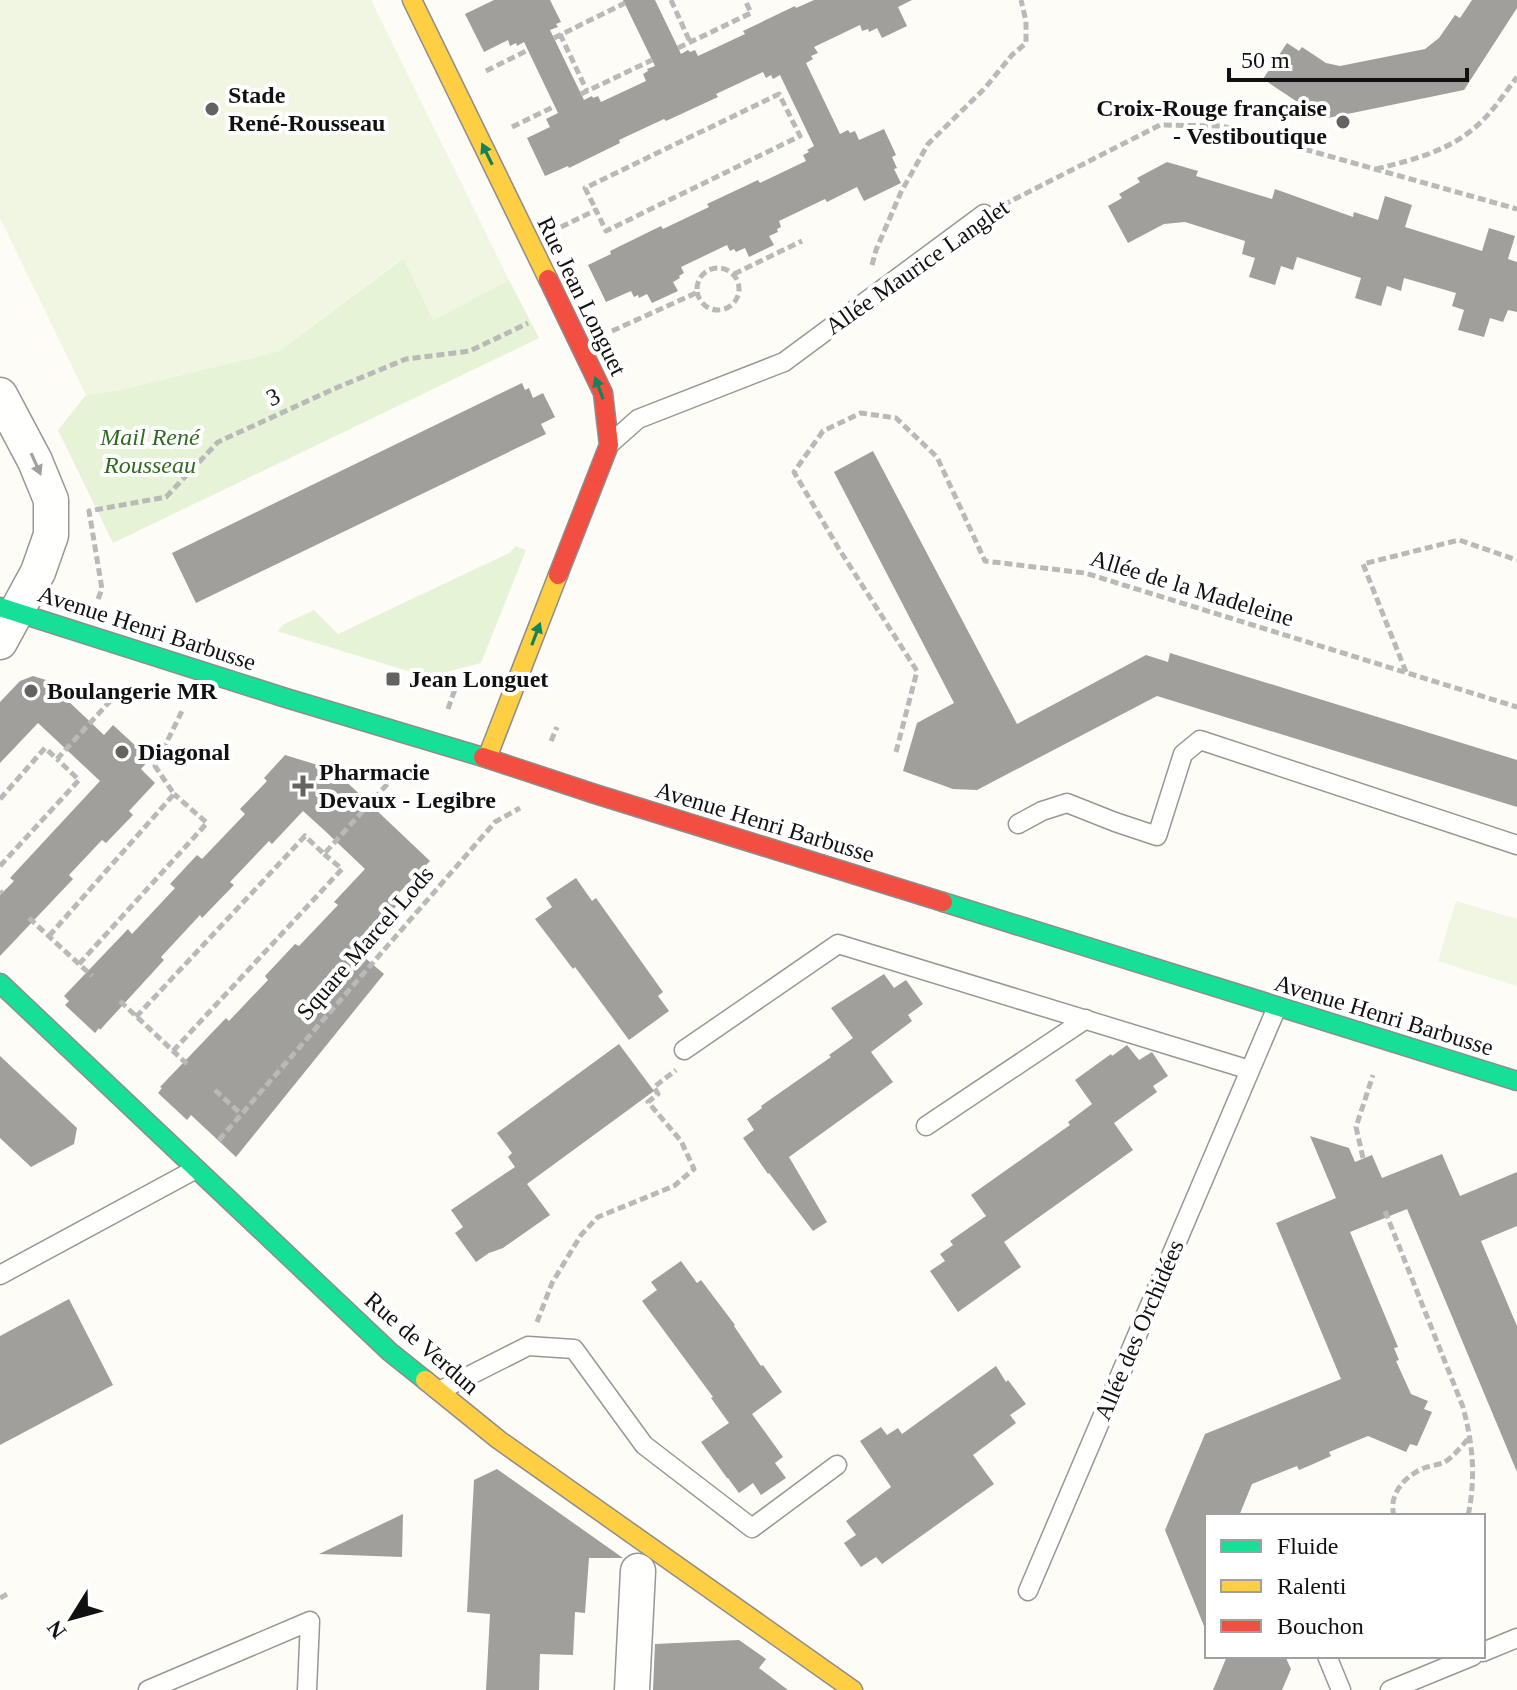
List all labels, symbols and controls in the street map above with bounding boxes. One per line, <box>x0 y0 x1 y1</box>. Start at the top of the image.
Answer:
scale bar <box>1229 32 1467 82</box>
text: 50 m <box>1241 47 1290 73</box>
place label: Stade René-Rousseau <box>228 82 385 136</box>
place label: Croix-Rouge française - Vestiboutique <box>1096 95 1327 149</box>
marker: Stade René-Rousseau <box>203 100 221 118</box>
marker: Croix-Rouge française - Vestiboutique <box>1334 113 1352 131</box>
one-way arrow <box>480 143 494 166</box>
street label: Allée Maurice Langlet <box>821 194 1014 340</box>
street label: Rue Jean Longuet <box>532 212 632 380</box>
one-way arrow <box>593 376 605 400</box>
street label: 3 <box>262 383 284 411</box>
park label: Mail René Rousseau <box>99 424 201 478</box>
one-way arrow <box>29 452 42 476</box>
street label: Allée de la Madeleine <box>1087 545 1297 631</box>
street label: Avenue Henri Barbusse <box>35 580 259 676</box>
one-way arrow <box>530 622 543 646</box>
place label: Jean Longuet <box>409 666 548 692</box>
marker: Jean Longuet <box>384 670 402 688</box>
place label: Boulangerie MR <box>47 678 218 704</box>
marker: Boulangerie MR <box>22 682 40 700</box>
place label: Diagonal <box>138 739 230 765</box>
marker: Diagonal <box>113 743 131 761</box>
place label: Pharmacie Devaux - Legibre <box>319 759 496 813</box>
street label: Avenue Henri Barbusse <box>652 776 878 868</box>
marker: Pharmacie Devaux - Legibre <box>294 777 312 795</box>
street label: Square Marcel Lods <box>291 861 439 1025</box>
street label: Avenue Henri Barbusse <box>1271 969 1497 1061</box>
street label: Allée des Orchidées <box>1089 1236 1189 1424</box>
street label: Rue de Verdun <box>360 1287 484 1399</box>
legend <box>1205 1514 1485 1658</box>
text: Fluide <box>1277 1533 1338 1559</box>
text: Ralenti <box>1277 1573 1347 1599</box>
north arrow <box>32 1578 112 1658</box>
text: Bouchon <box>1277 1613 1364 1639</box>
text: N <box>42 1616 71 1644</box>

